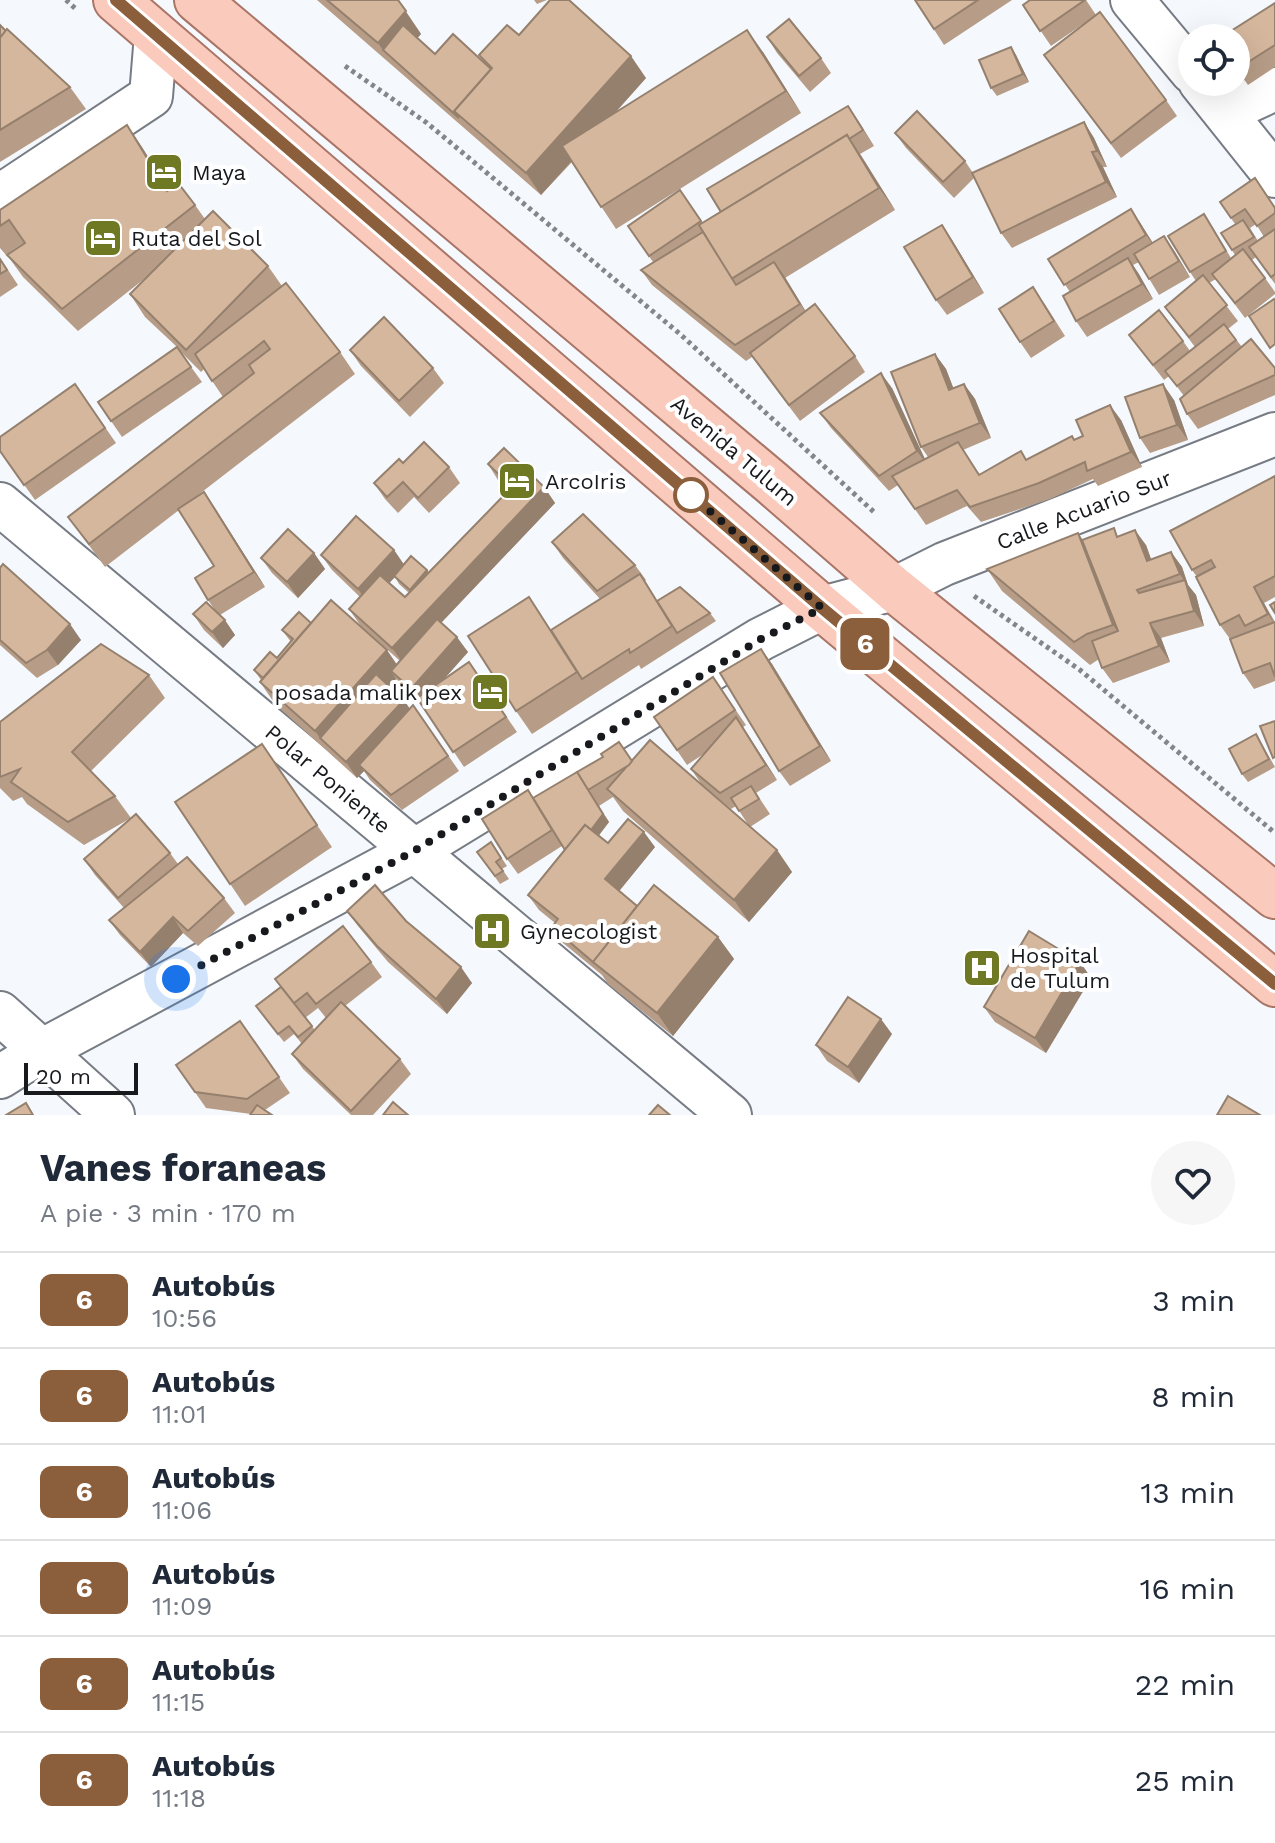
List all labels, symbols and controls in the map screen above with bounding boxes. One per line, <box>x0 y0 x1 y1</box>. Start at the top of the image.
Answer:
map controls <box>1178 24 1250 96</box>
button: locate <box>1178 24 1250 96</box>
hotel icon: Maya <box>143 151 185 193</box>
place label: Maya <box>192 160 246 185</box>
hotel icon: Ruta del Sol <box>82 217 124 259</box>
place label: Ruta del Sol <box>131 226 262 251</box>
street label: Avenida Tulum <box>666 391 802 511</box>
hotel icon: ArcoIris <box>496 460 538 502</box>
street label: Calle Acuario Sur <box>993 465 1175 555</box>
place label: ArcoIris <box>545 469 626 494</box>
unlabelled marker <box>674 478 708 512</box>
line badge: 6 <box>839 618 891 670</box>
text: 6 <box>856 627 874 660</box>
hotel icon: posada malik pex <box>469 671 511 713</box>
place label: posada malik pex <box>274 680 462 705</box>
street label: Polar Poniente <box>260 719 396 839</box>
hospital icon: Gynecologist <box>471 910 513 952</box>
place label: Gynecologist <box>520 919 657 944</box>
place label: Hospital de Tulum <box>1010 943 1110 993</box>
hospital icon: Hospital de Tulum <box>961 947 1003 989</box>
your location <box>156 959 196 999</box>
scale bar <box>24 1059 138 1095</box>
text: 20 m <box>36 1064 91 1089</box>
button: heart <box>1151 1141 1235 1225</box>
text: Vanes foraneas <box>40 1146 326 1190</box>
text: A pie · 3 min · 170 m <box>40 1198 296 1228</box>
text: Autobús <box>152 1268 275 1303</box>
text: 6 <box>75 1283 93 1316</box>
text: 3 min <box>1152 1283 1235 1318</box>
text: 10:56 <box>152 1303 217 1333</box>
text: Autobús <box>152 1364 275 1399</box>
text: 6 <box>75 1379 93 1412</box>
text: 8 min <box>1151 1379 1235 1414</box>
text: 11:01 <box>152 1399 206 1429</box>
text: Autobús <box>152 1460 275 1495</box>
text: 6 <box>75 1475 93 1508</box>
text: 13 min <box>1140 1475 1235 1510</box>
text: 11:06 <box>152 1495 212 1525</box>
text: Autobús <box>152 1556 275 1591</box>
text: 6 <box>75 1571 93 1604</box>
text: 16 min <box>1140 1571 1235 1606</box>
text: 11:09 <box>152 1591 212 1621</box>
text: Autobús <box>152 1652 275 1687</box>
text: 6 <box>75 1667 93 1700</box>
text: 22 min <box>1135 1667 1235 1702</box>
text: 11:15 <box>152 1687 205 1717</box>
text: Autobús <box>152 1748 275 1783</box>
text: 6 <box>75 1763 93 1796</box>
text: 25 min <box>1135 1763 1235 1798</box>
text: 11:18 <box>152 1783 206 1813</box>

